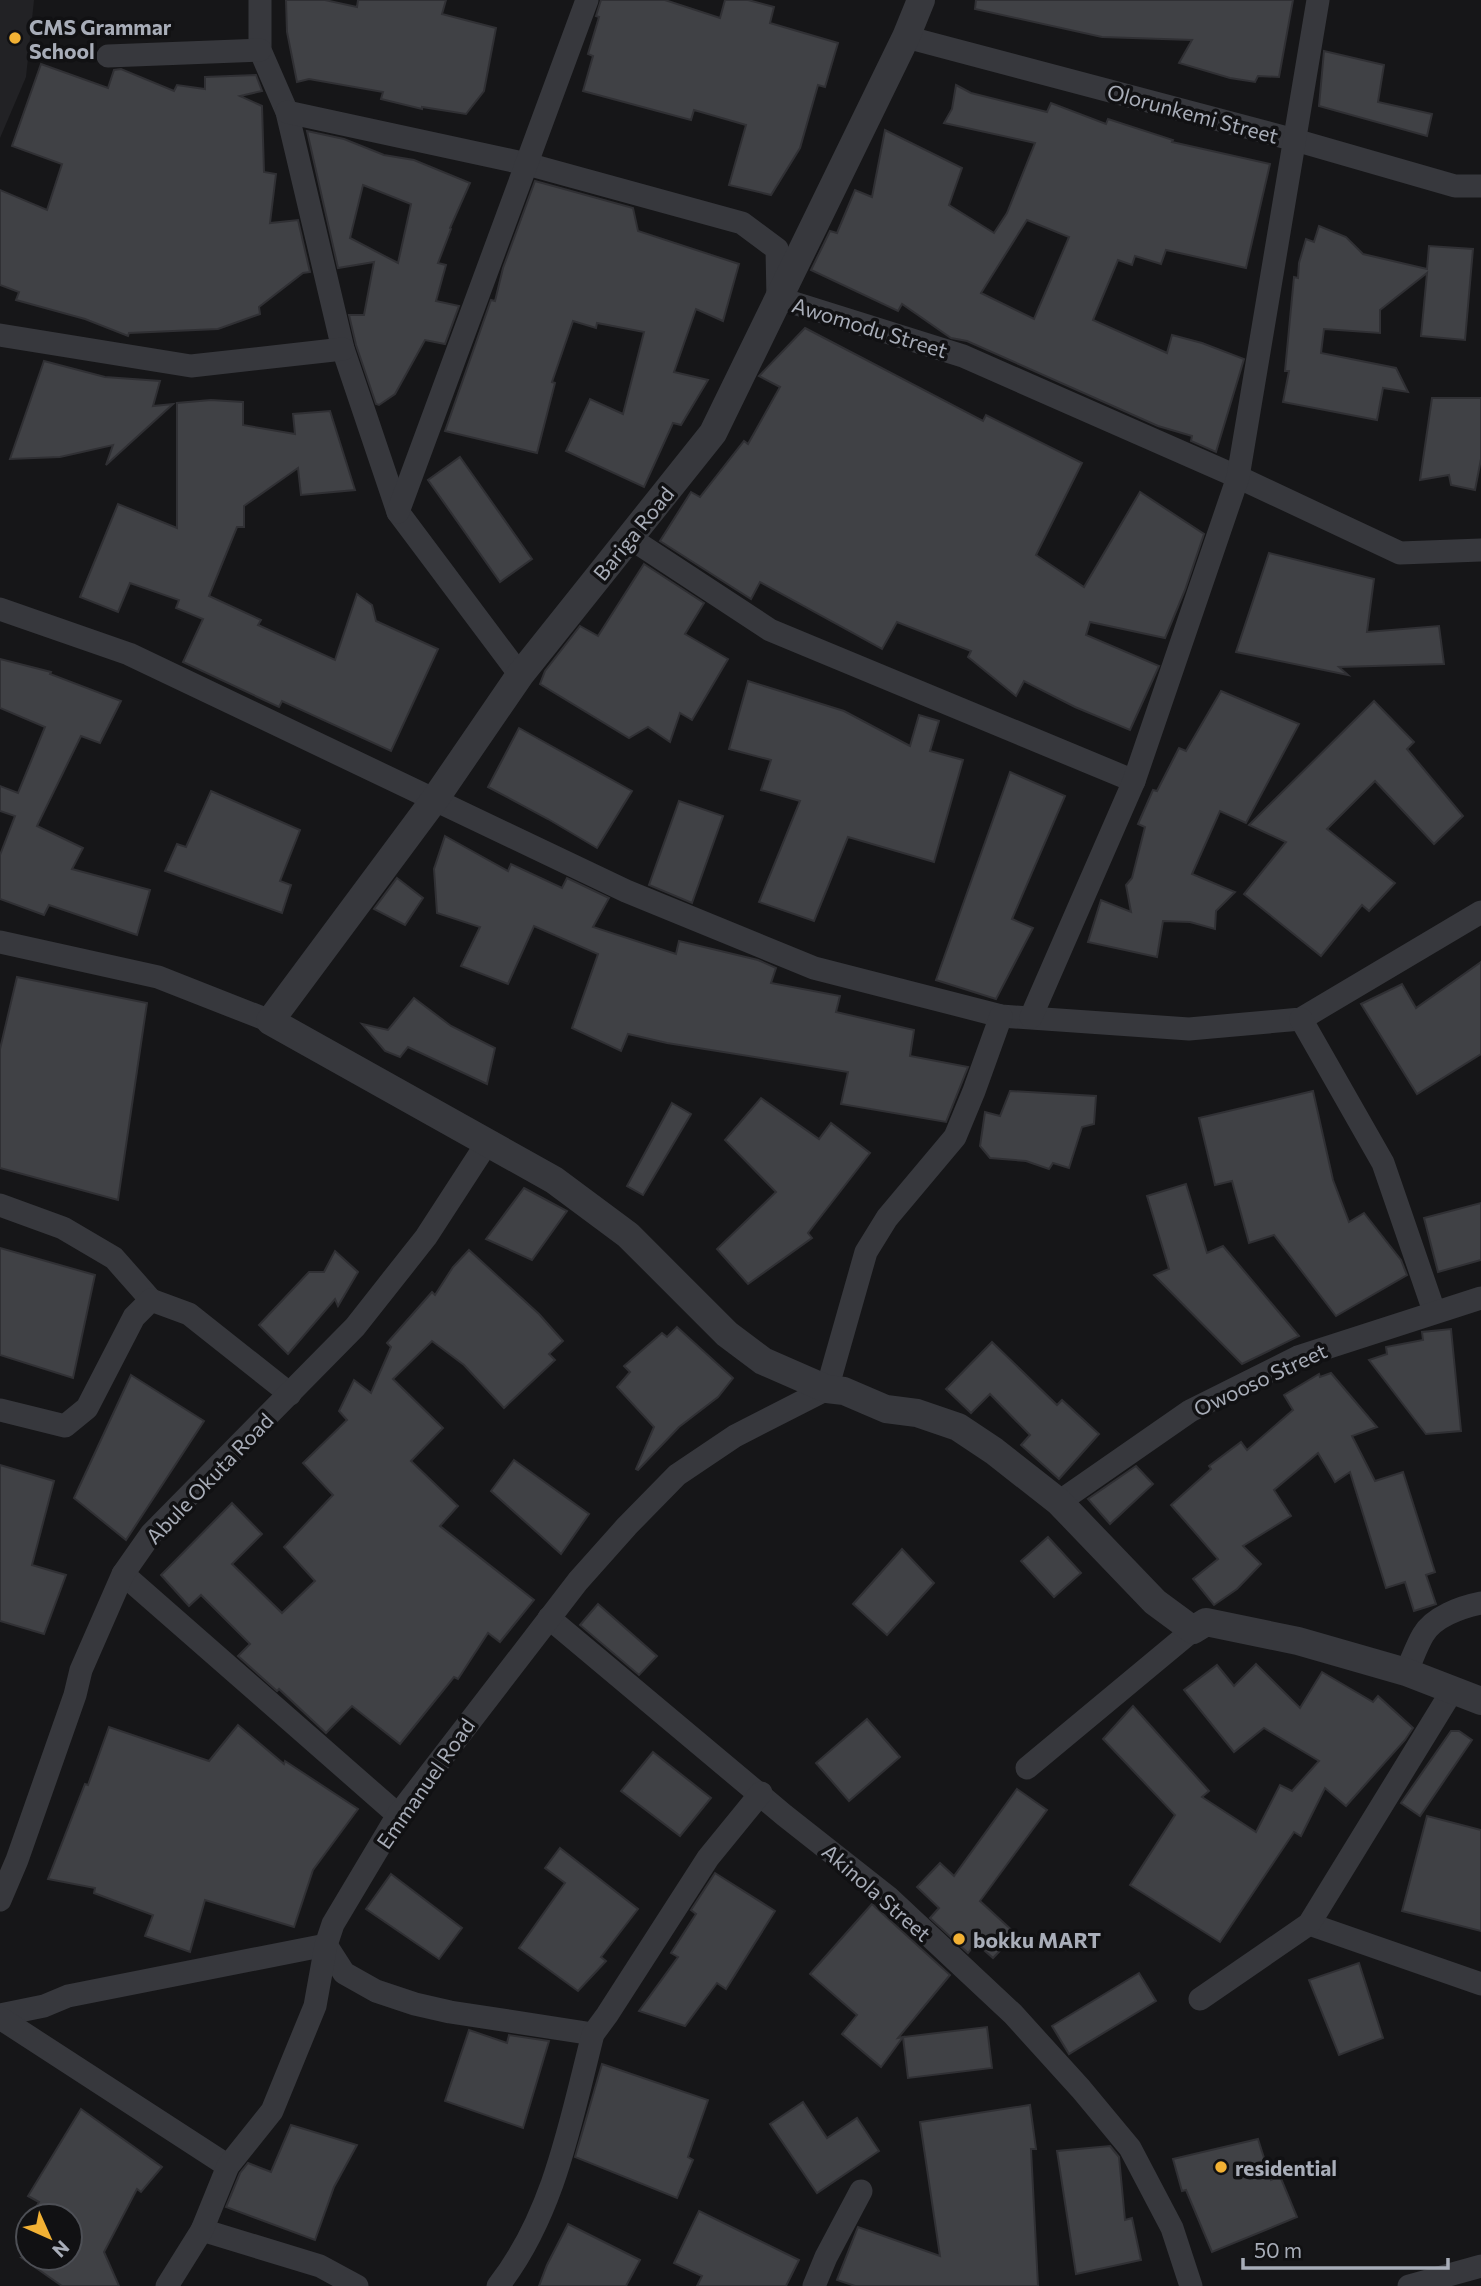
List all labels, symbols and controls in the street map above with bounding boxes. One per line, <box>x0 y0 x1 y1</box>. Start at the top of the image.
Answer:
place label: CMS Grammar School <box>29 14 172 63</box>
marker: CMS Grammar School <box>7 30 23 46</box>
street label: Olorunkemi Street <box>1105 78 1281 148</box>
street label: Awomodu Street <box>789 292 951 362</box>
street label: Bariga Road <box>588 481 678 585</box>
street label: Owooso Street <box>1189 1337 1331 1421</box>
street label: Abule Okuta Road <box>140 1407 278 1549</box>
street label: Emmanuel Road <box>371 1713 479 1853</box>
street label: Akinola Street <box>818 1838 936 1946</box>
place label: bokku MART <box>973 1927 1102 1952</box>
marker: bokku MART <box>951 1931 967 1947</box>
place label: residential <box>1235 2155 1337 2180</box>
marker: residential <box>1213 2159 1229 2175</box>
north arrow <box>14 2202 84 2272</box>
scale bar <box>1243 2226 1448 2270</box>
text: N <box>48 2236 75 2263</box>
text: 50 m <box>1254 2237 1302 2262</box>

